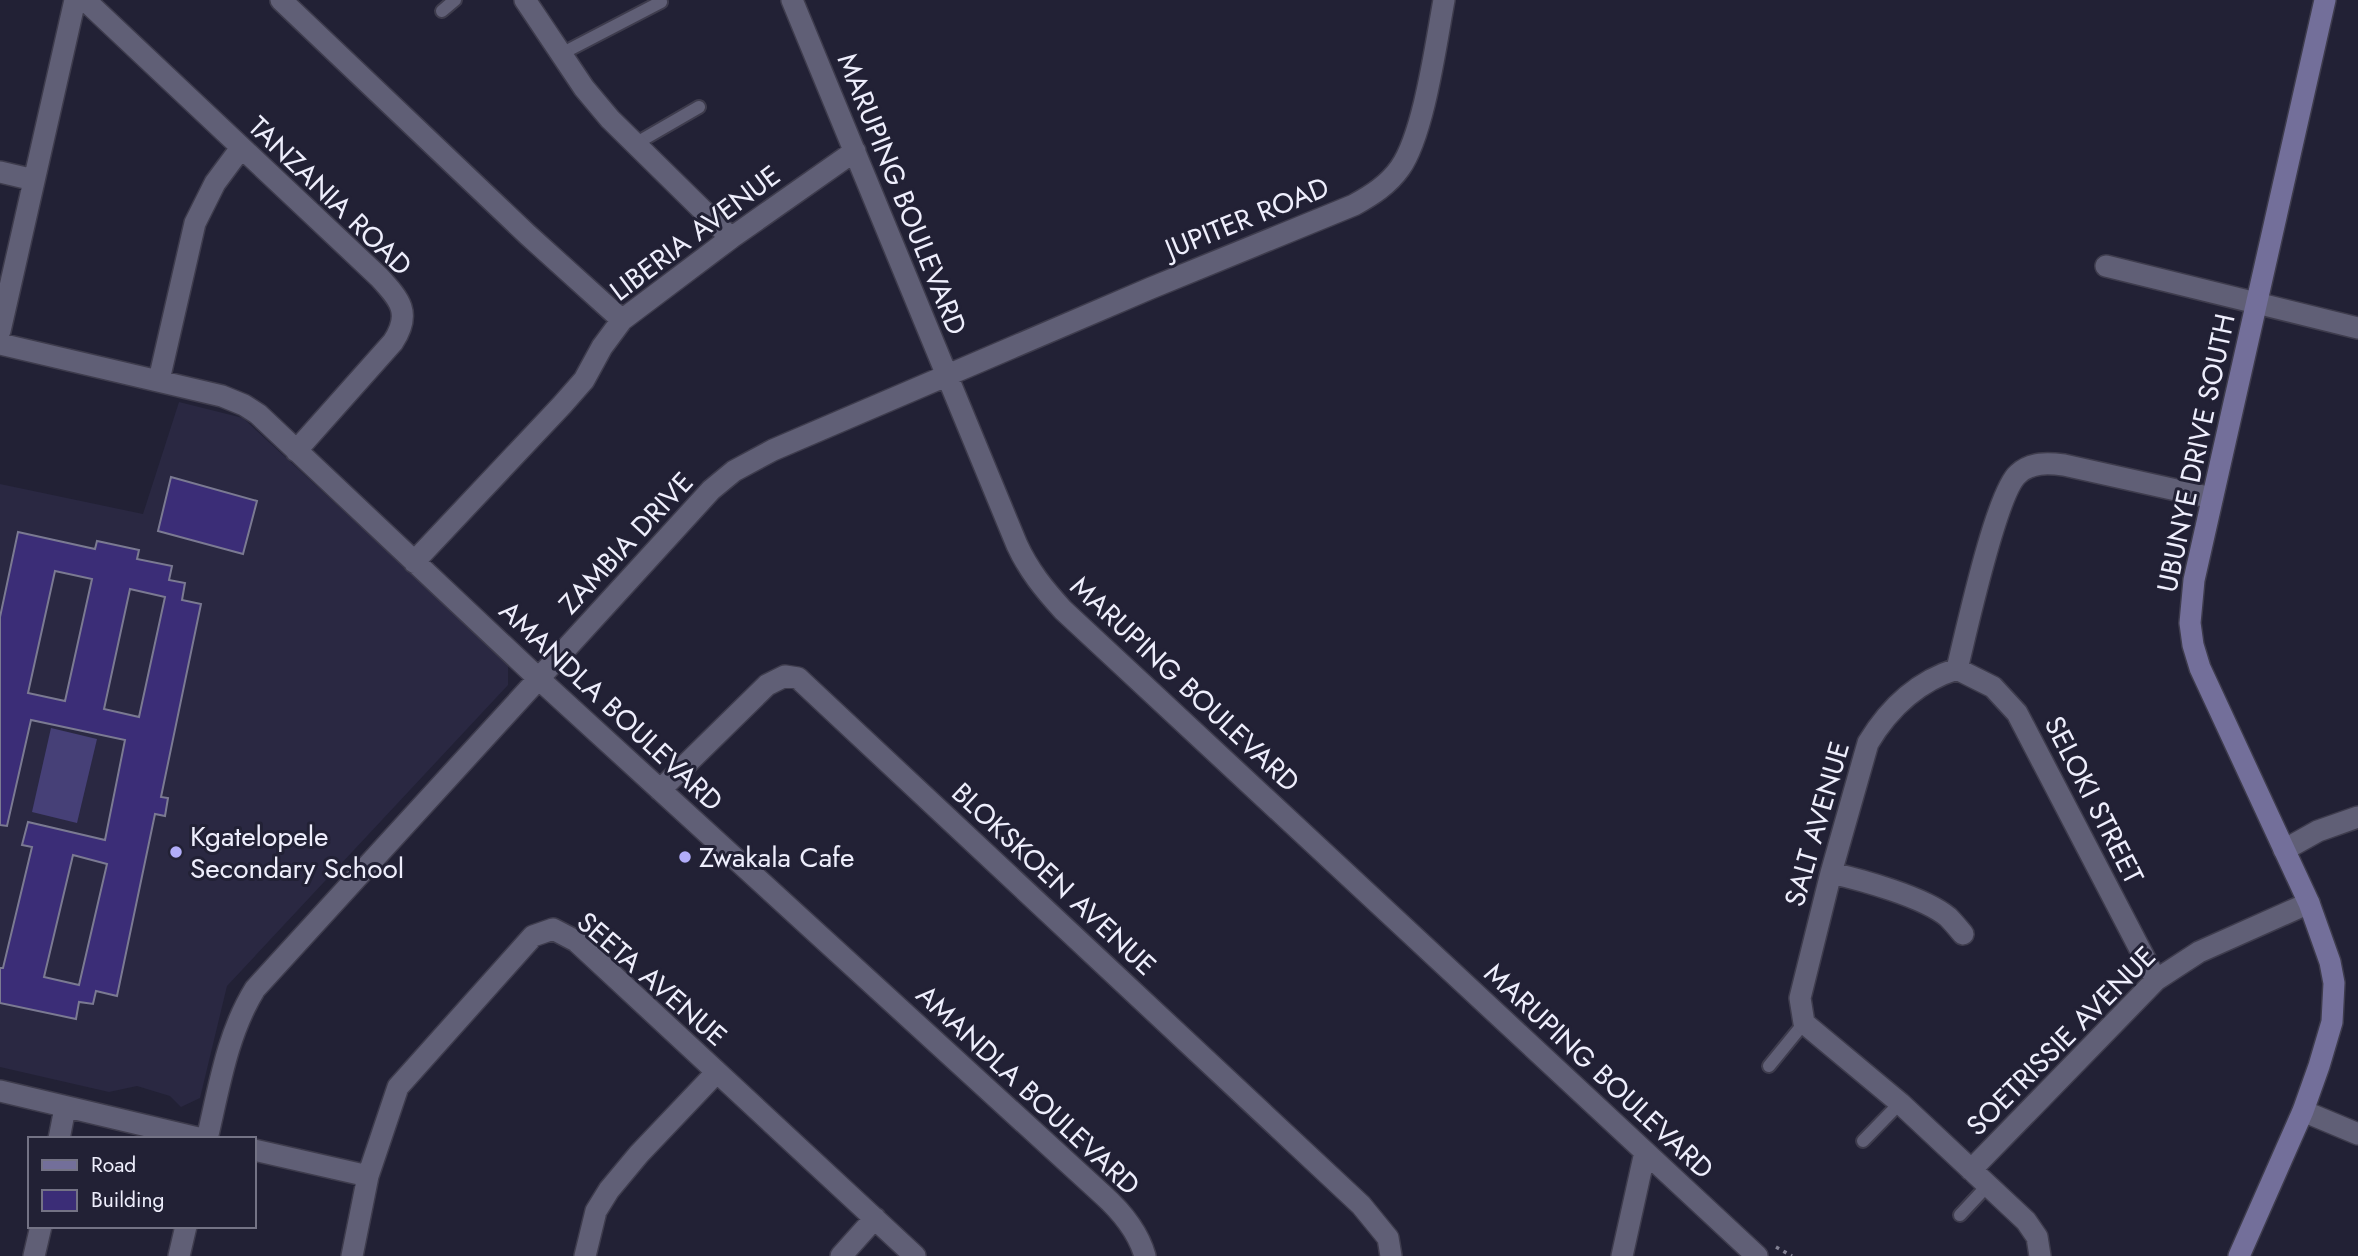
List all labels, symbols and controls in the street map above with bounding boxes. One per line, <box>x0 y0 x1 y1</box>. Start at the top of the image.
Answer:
street label: MARUPING BOULEVARD <box>827 47 977 341</box>
street label: TANZANIA ROAD <box>239 107 421 285</box>
street label: LIBERIA AVENUE <box>601 155 789 311</box>
street label: JUPITER ROAD <box>1155 167 1335 271</box>
street label: UBUNYE DRIVE SOUTH <box>2146 310 2246 596</box>
street label: ZAMBIA DRIVE <box>549 463 703 623</box>
street label: MARUPING BOULEVARD <box>1061 567 1309 801</box>
street label: AMANDLA BOULEVARD <box>490 591 732 821</box>
street label: SELOKI STREET <box>2034 709 2154 891</box>
street label: SALT AVENUE <box>1774 737 1860 911</box>
street label: BLOKSKOEN AVENUE <box>942 773 1166 985</box>
place label: Kgatelopele Secondary School <box>190 816 404 889</box>
place label: Zwakala Cafe <box>699 837 855 878</box>
marker: Kgatelopele Secondary School <box>168 844 184 860</box>
marker: Zwakala Cafe <box>677 849 693 865</box>
street label: SEETA AVENUE <box>568 902 736 1056</box>
street label: SOETRISSIE AVENUE <box>1957 937 2165 1145</box>
street label: MARUPING BOULEVARD <box>1475 954 1723 1188</box>
street label: AMANDLA BOULEVARD <box>907 975 1149 1205</box>
legend <box>28 1137 256 1228</box>
text: Road <box>91 1150 136 1180</box>
text: Building <box>91 1185 164 1215</box>

